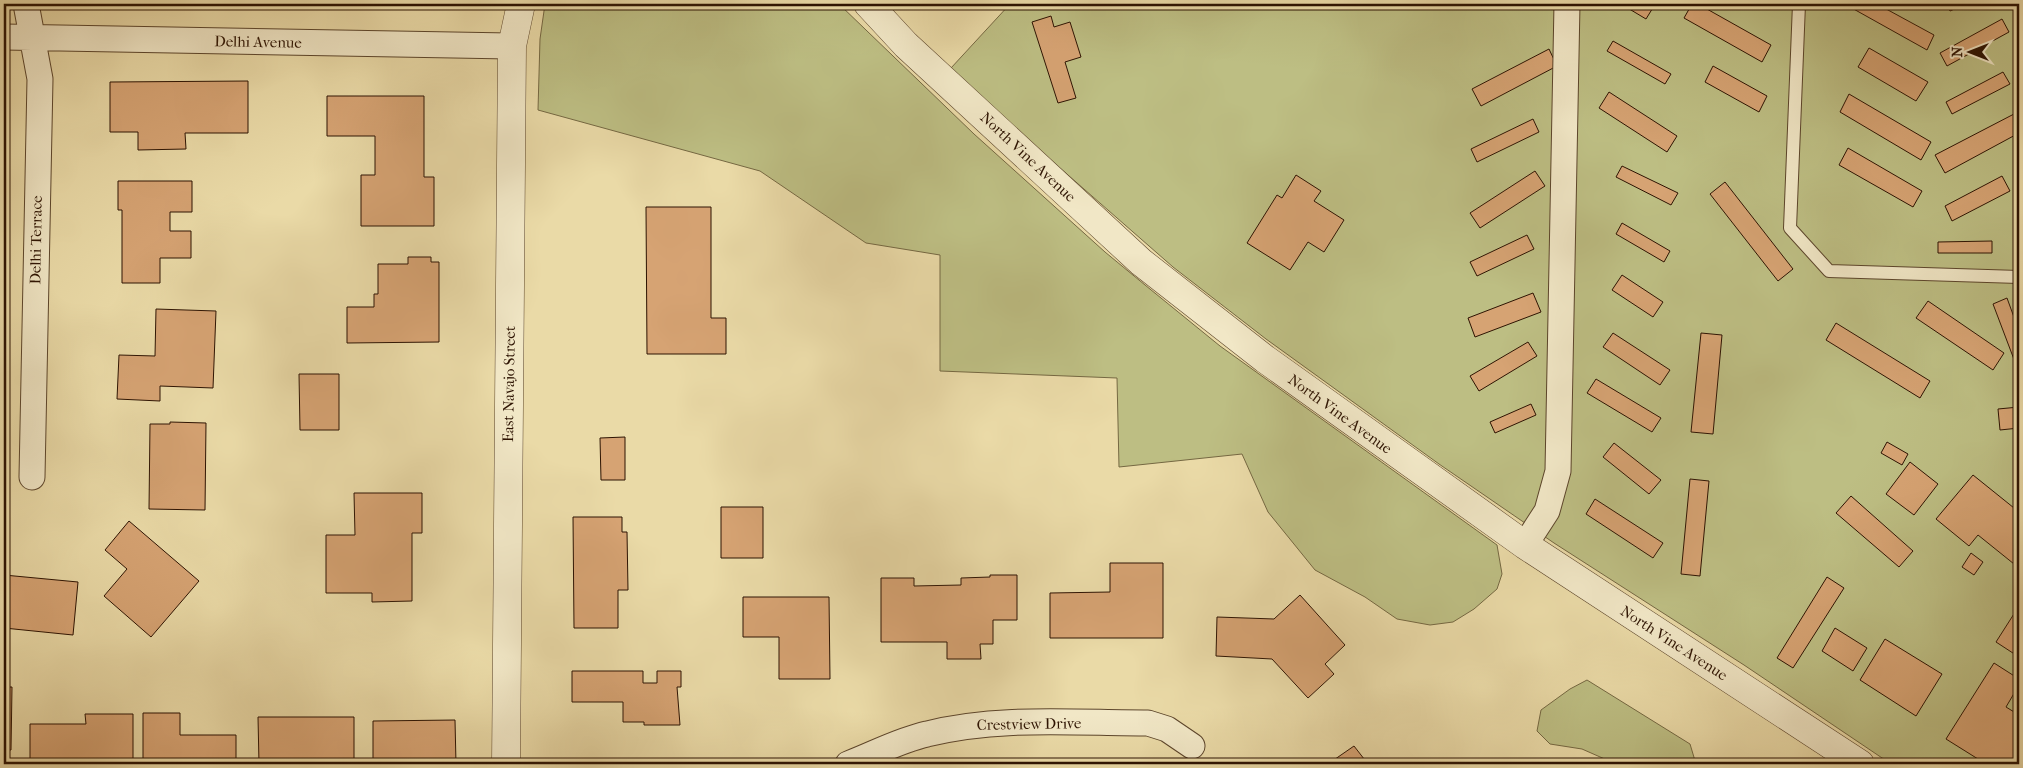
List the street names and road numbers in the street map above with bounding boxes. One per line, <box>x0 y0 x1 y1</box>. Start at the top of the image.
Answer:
street label: Delhi Avenue <box>214 32 302 52</box>
street label: North Vine Avenue <box>977 108 1080 206</box>
street label: Delhi Terrace <box>26 195 46 285</box>
street label: East Navajo Street <box>499 325 519 442</box>
street label: North Vine Avenue <box>1285 370 1396 458</box>
street label: North Vine Avenue <box>1617 602 1731 685</box>
street label: Crestview Drive <box>976 714 1082 734</box>

